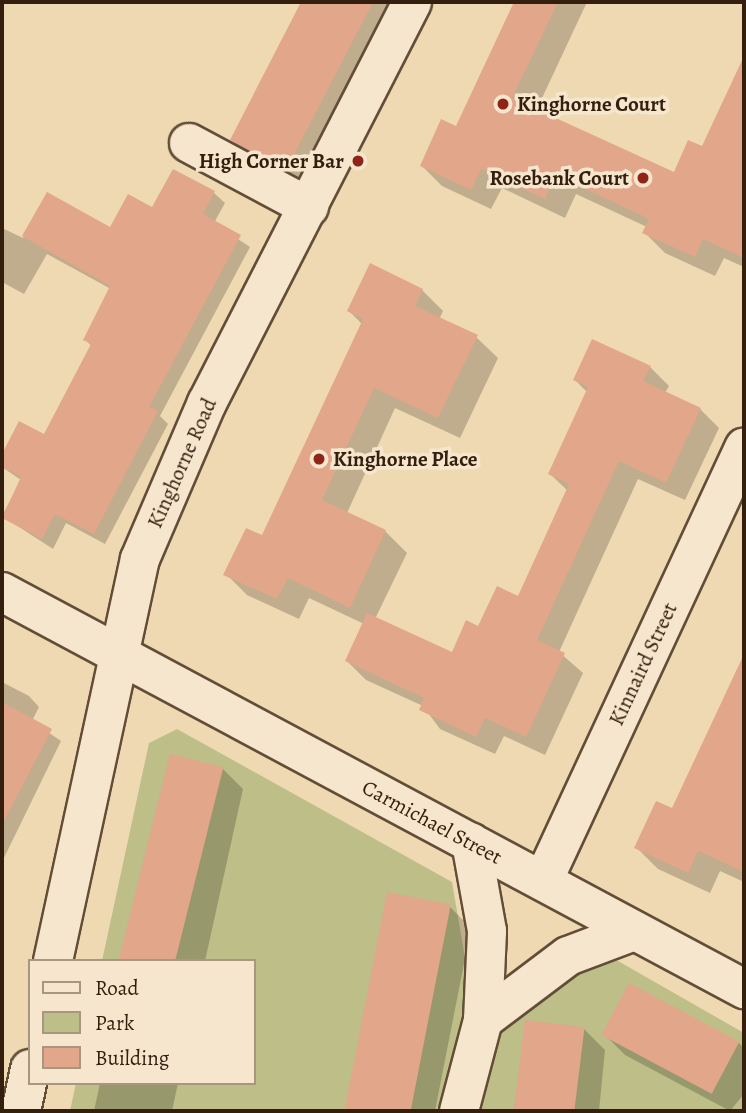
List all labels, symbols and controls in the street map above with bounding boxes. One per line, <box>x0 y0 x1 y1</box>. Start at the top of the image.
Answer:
place label: Kinghorne Court <box>517 91 666 117</box>
marker: Kinghorne Court <box>495 96 511 112</box>
place label: High Corner Bar <box>199 148 344 174</box>
marker: High Corner Bar <box>350 153 366 169</box>
place label: Rosebank Court <box>489 165 629 191</box>
marker: Rosebank Court <box>635 170 651 186</box>
street label: Kinghorne Road <box>142 394 222 532</box>
place label: Kinghorne Place <box>333 446 478 472</box>
marker: Kinghorne Place <box>311 451 327 467</box>
street label: Kinnaird Street <box>604 599 682 729</box>
street label: Carmichael Street <box>358 775 506 869</box>
legend <box>28 959 256 1085</box>
text: Road <box>95 974 139 1002</box>
text: Park <box>95 1009 134 1037</box>
text: Building <box>95 1044 169 1072</box>

